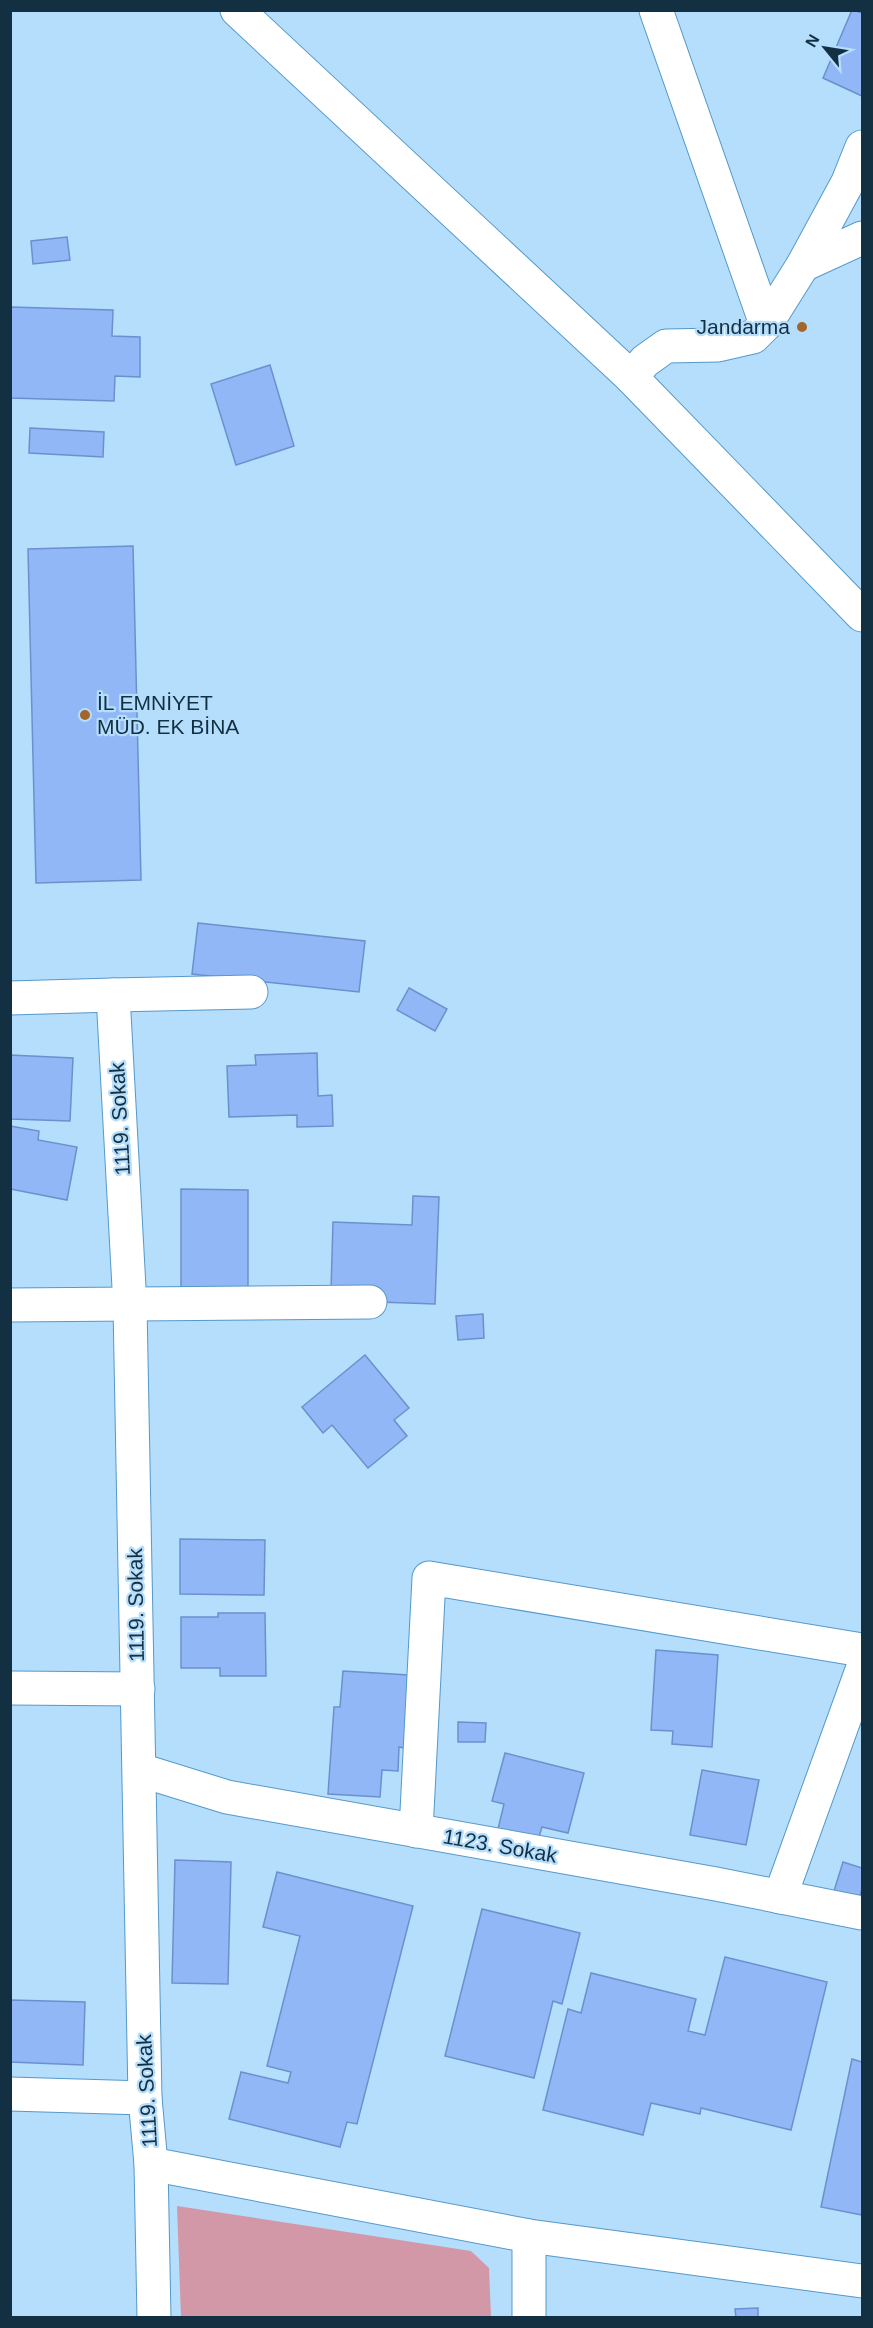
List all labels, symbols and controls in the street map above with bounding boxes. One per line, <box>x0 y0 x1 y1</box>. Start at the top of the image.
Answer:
north arrow <box>795 18 855 78</box>
text: N <box>802 31 823 50</box>
place label: Jandarma <box>697 315 790 338</box>
marker: Jandarma <box>795 320 809 334</box>
place label: İL EMNİYET MÜD. EK BİNA <box>97 691 239 738</box>
marker: İL EMNİYET MÜD. EK BİNA <box>78 708 92 722</box>
street label: 1119. Sokak <box>105 1061 134 1176</box>
street label: 1119. Sokak <box>123 1548 148 1662</box>
street label: 1123. Sokak <box>441 1824 559 1867</box>
street label: 1119. Sokak <box>132 2033 161 2148</box>

